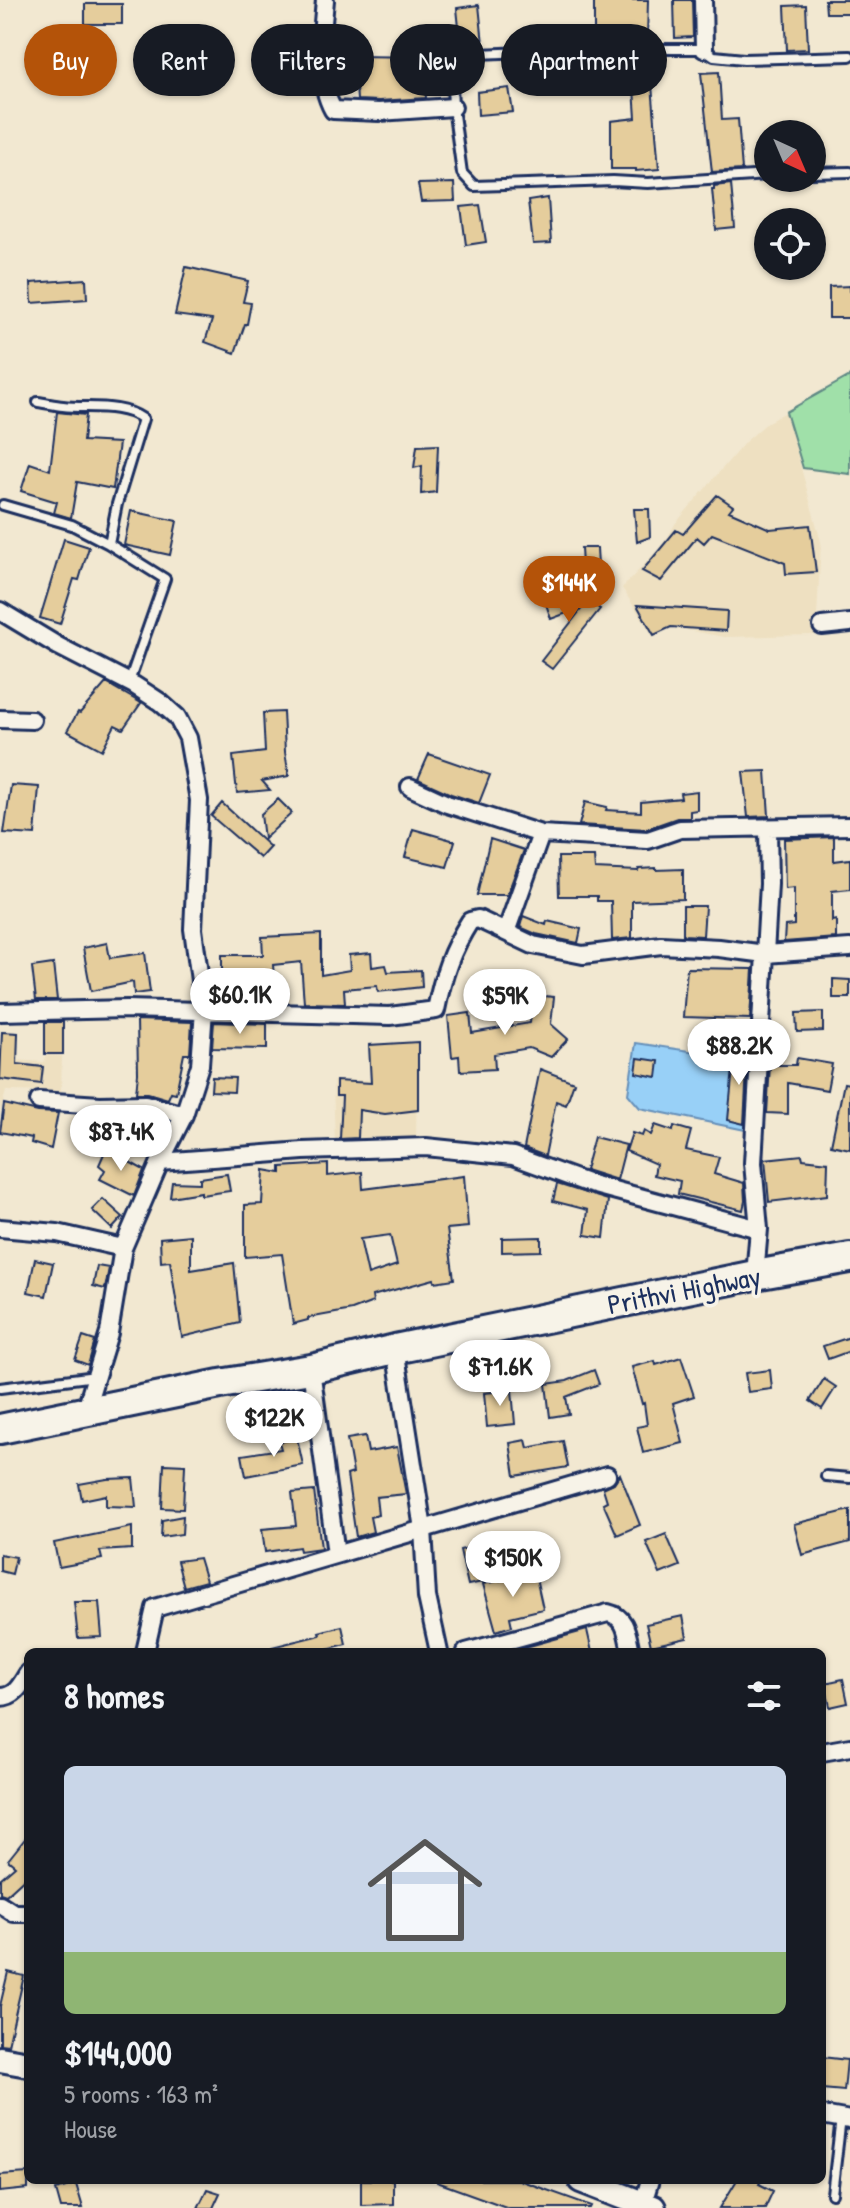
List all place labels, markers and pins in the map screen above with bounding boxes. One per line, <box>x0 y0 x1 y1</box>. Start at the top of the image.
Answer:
pin: $144K <box>513 556 625 624</box>
pin: $60.1K <box>175 968 305 1036</box>
pin: $59K <box>458 969 552 1037</box>
pin: $88.2K <box>674 1019 804 1087</box>
pin: $87.4K <box>56 1105 186 1173</box>
pin: $71.6K <box>435 1340 565 1408</box>
pin: $122K <box>218 1391 330 1459</box>
pin: $150K <box>457 1531 569 1599</box>

